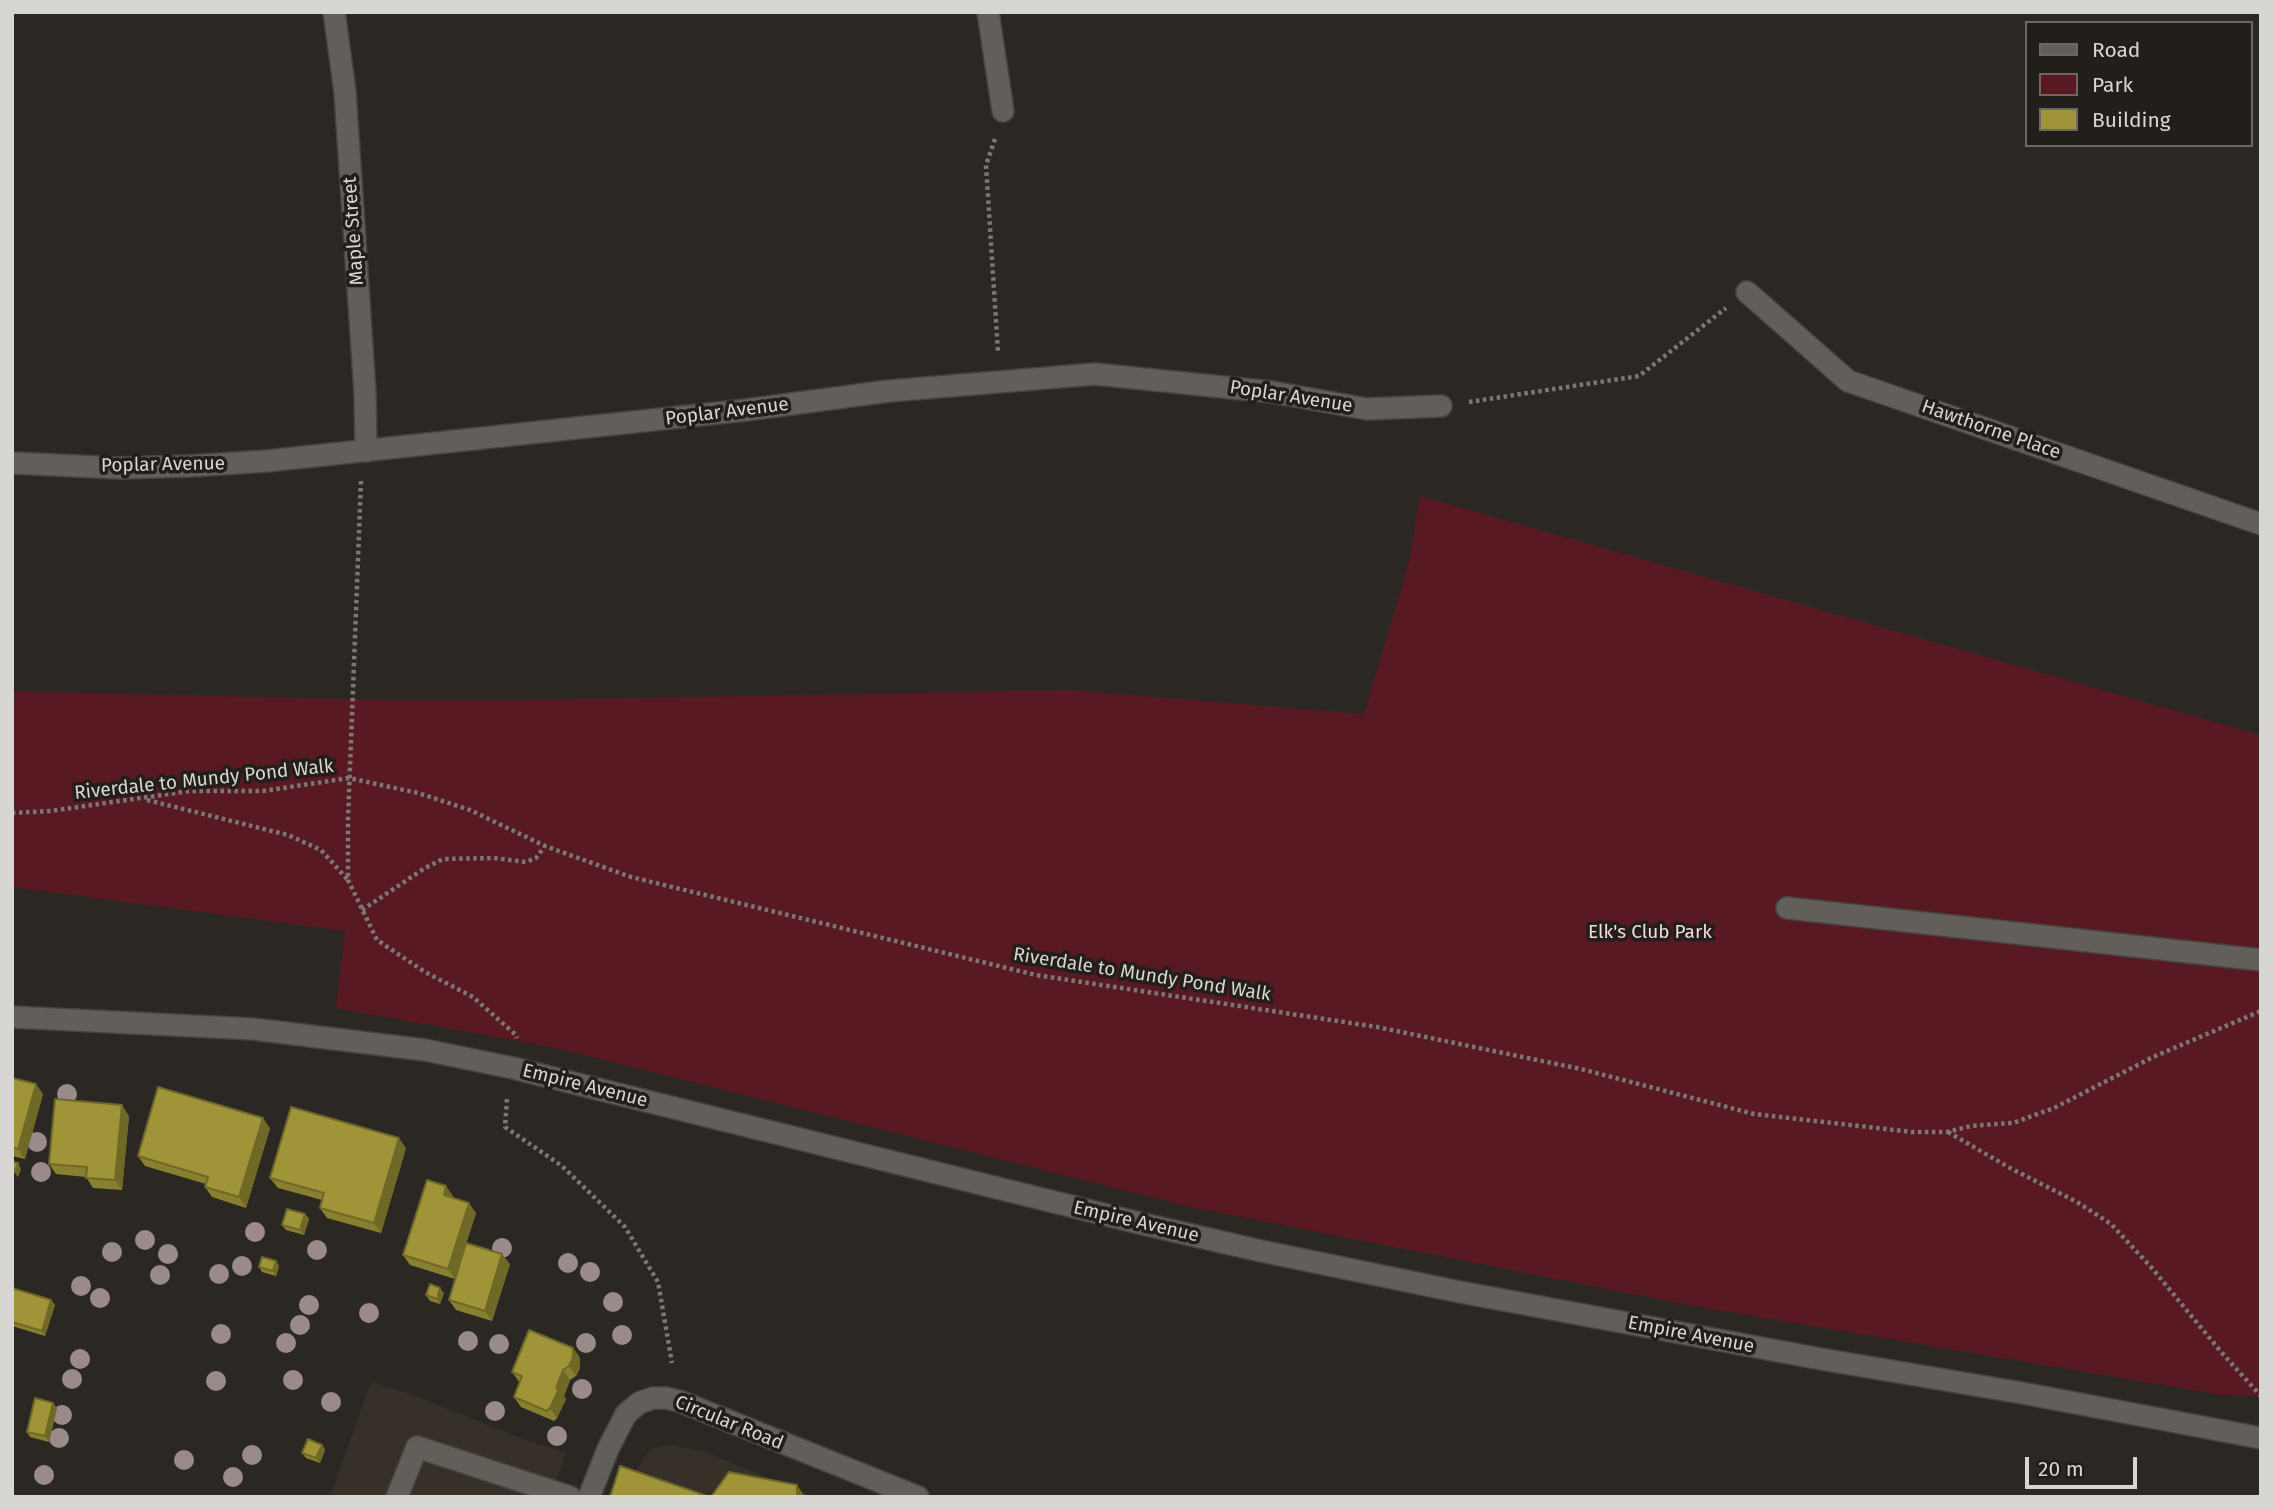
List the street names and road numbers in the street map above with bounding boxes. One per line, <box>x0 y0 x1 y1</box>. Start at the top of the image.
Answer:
street label: Maple Street <box>339 176 369 286</box>
street label: Poplar Avenue <box>1228 376 1354 418</box>
street label: Poplar Avenue <box>664 393 790 431</box>
street label: Hawthorne Place <box>1919 396 2063 464</box>
street label: Poplar Avenue <box>101 453 225 477</box>
street label: Riverdale to Mundy Pond Walk <box>73 755 335 805</box>
street label: Riverdale to Mundy Pond Walk <box>1011 943 1273 1007</box>
street label: Empire Avenue <box>520 1059 650 1113</box>
street label: Empire Avenue <box>1071 1196 1201 1248</box>
street label: Empire Avenue <box>1626 1312 1756 1358</box>
street label: Circular Road <box>672 1391 786 1455</box>

